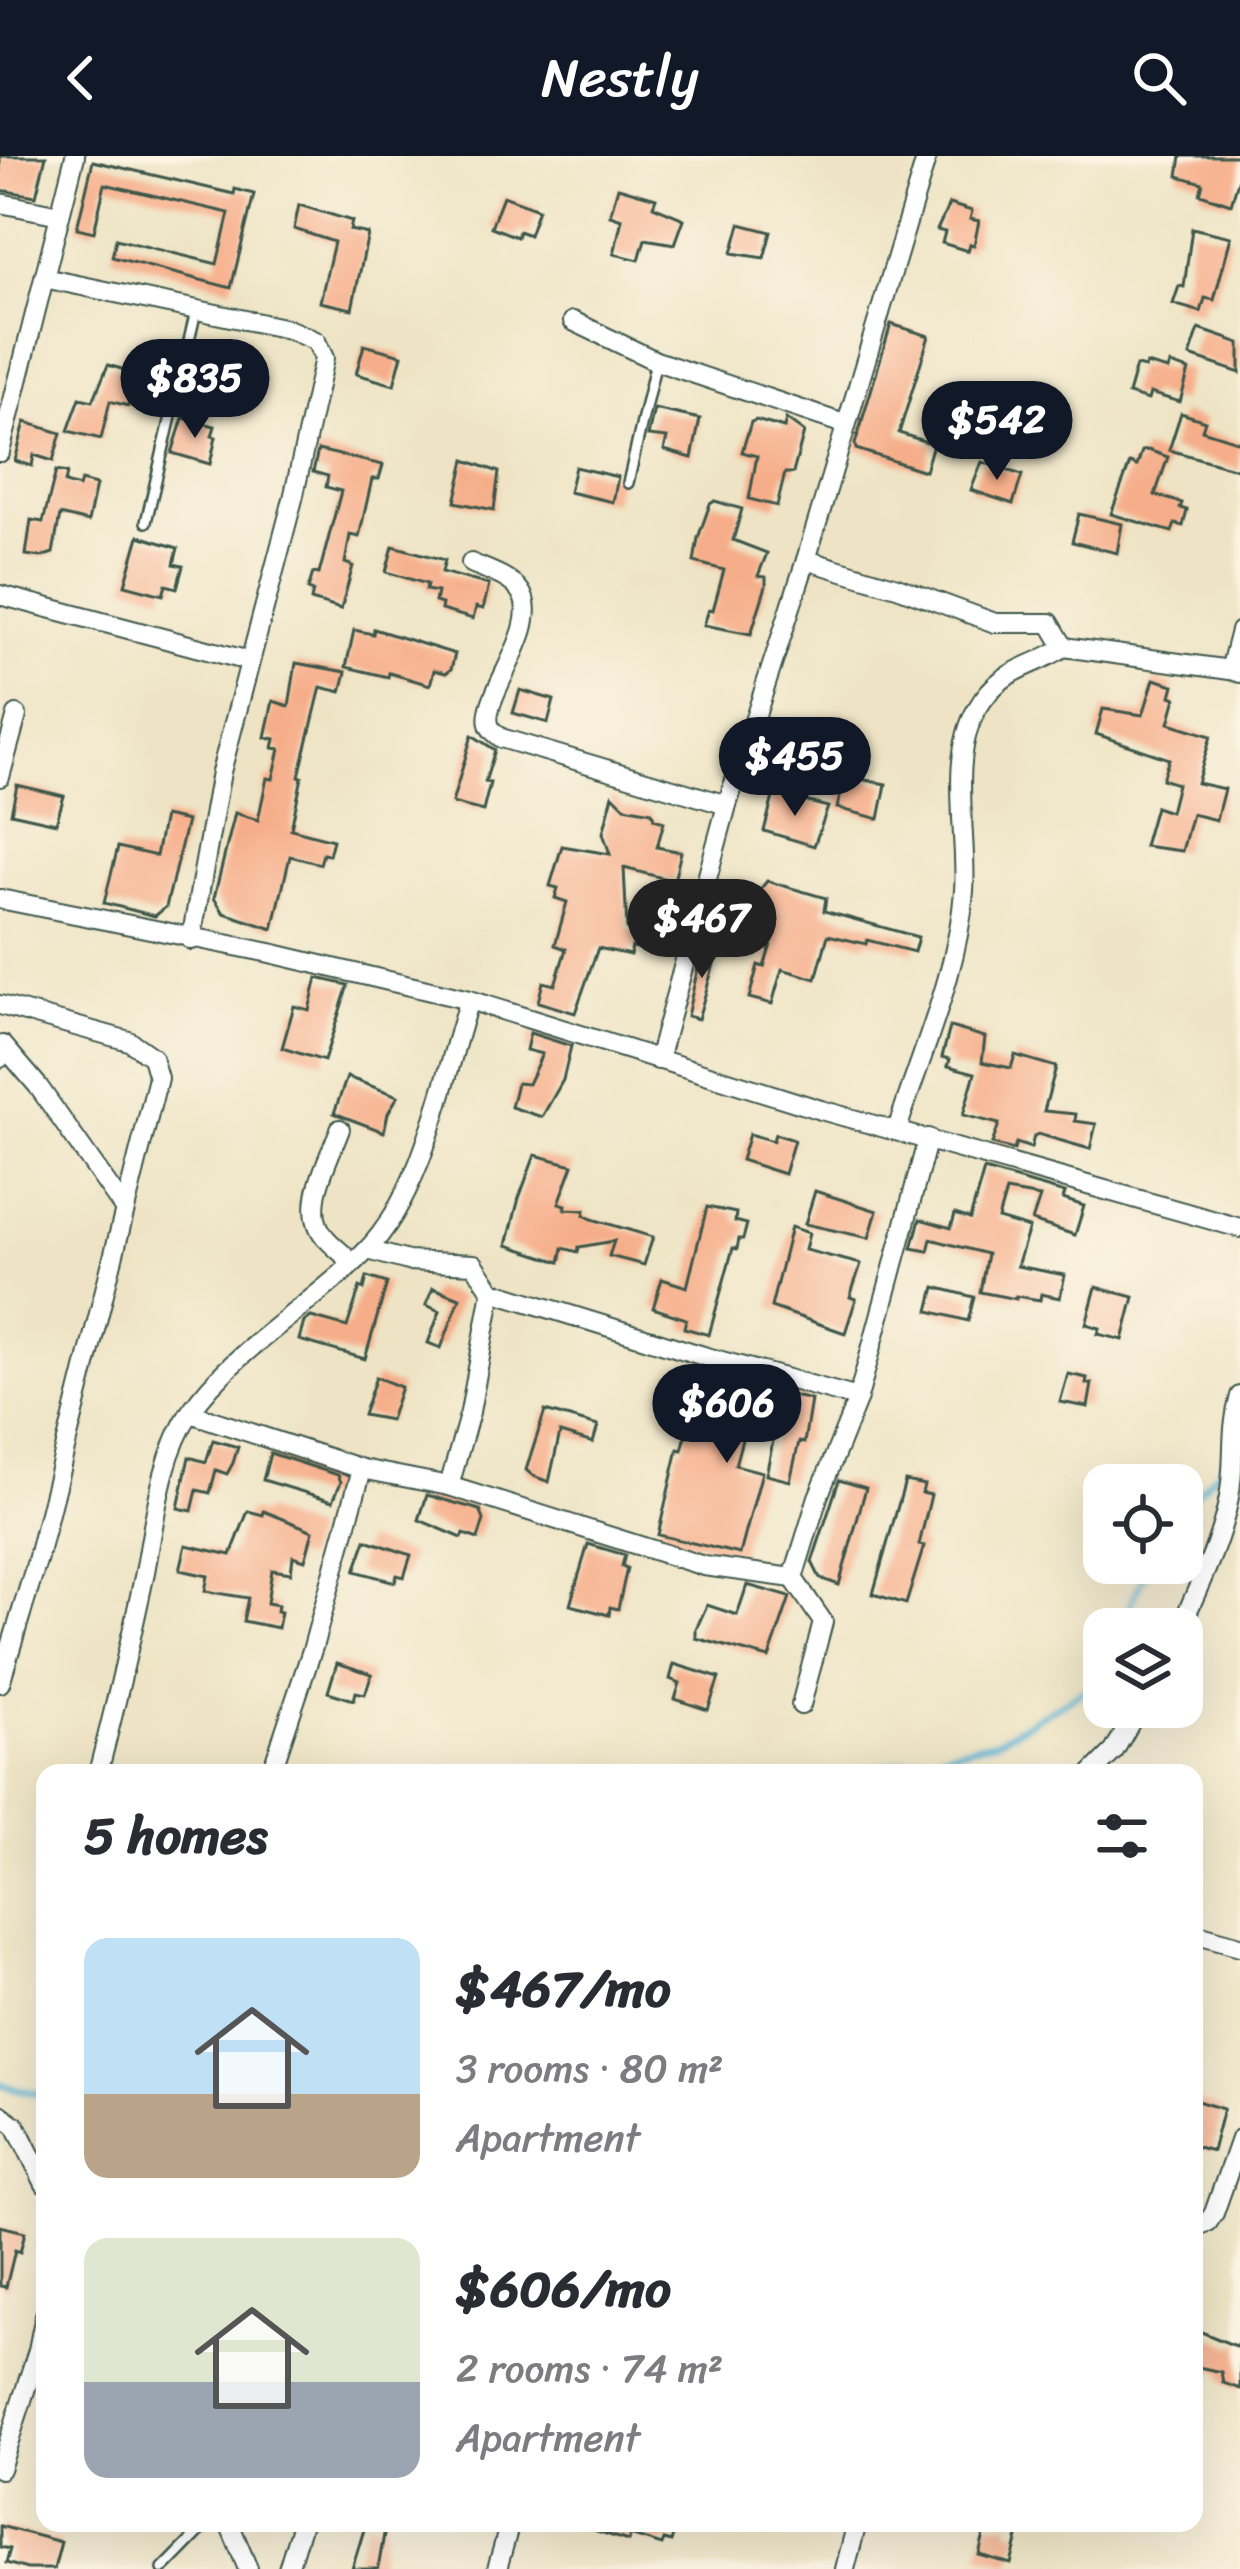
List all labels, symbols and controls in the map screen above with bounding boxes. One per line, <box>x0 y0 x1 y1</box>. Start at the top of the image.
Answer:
text: Nestly <box>541 30 699 126</box>
icon: back <box>48 45 114 111</box>
icon: search <box>1126 45 1192 111</box>
pin: $835 <box>124 339 266 441</box>
text: $835 <box>147 343 243 412</box>
pin: $542 <box>926 381 1068 483</box>
text: $542 <box>949 385 1045 454</box>
pin: $455 <box>724 717 866 819</box>
text: $455 <box>746 721 844 790</box>
pin: $467 <box>631 879 773 981</box>
text: $467 <box>654 883 750 952</box>
pin: $606 <box>656 1364 798 1466</box>
text: $606 <box>679 1368 775 1437</box>
map controls <box>1083 1464 1203 1728</box>
button: locate <box>1083 1464 1203 1584</box>
button: layers <box>1083 1608 1203 1728</box>
text: 5 homes <box>84 1791 267 1881</box>
icon: filters <box>1089 1803 1155 1869</box>
text: $467/mo <box>456 1944 671 2034</box>
icon: home <box>180 1986 324 2130</box>
text: 3 rooms · 80 m² <box>456 2034 723 2103</box>
text: Apartment <box>456 2103 640 2172</box>
text: $606/mo <box>456 2244 671 2334</box>
icon: home <box>180 2286 324 2430</box>
text: 2 rooms · 74 m² <box>456 2334 723 2403</box>
text: Apartment <box>456 2403 640 2472</box>

